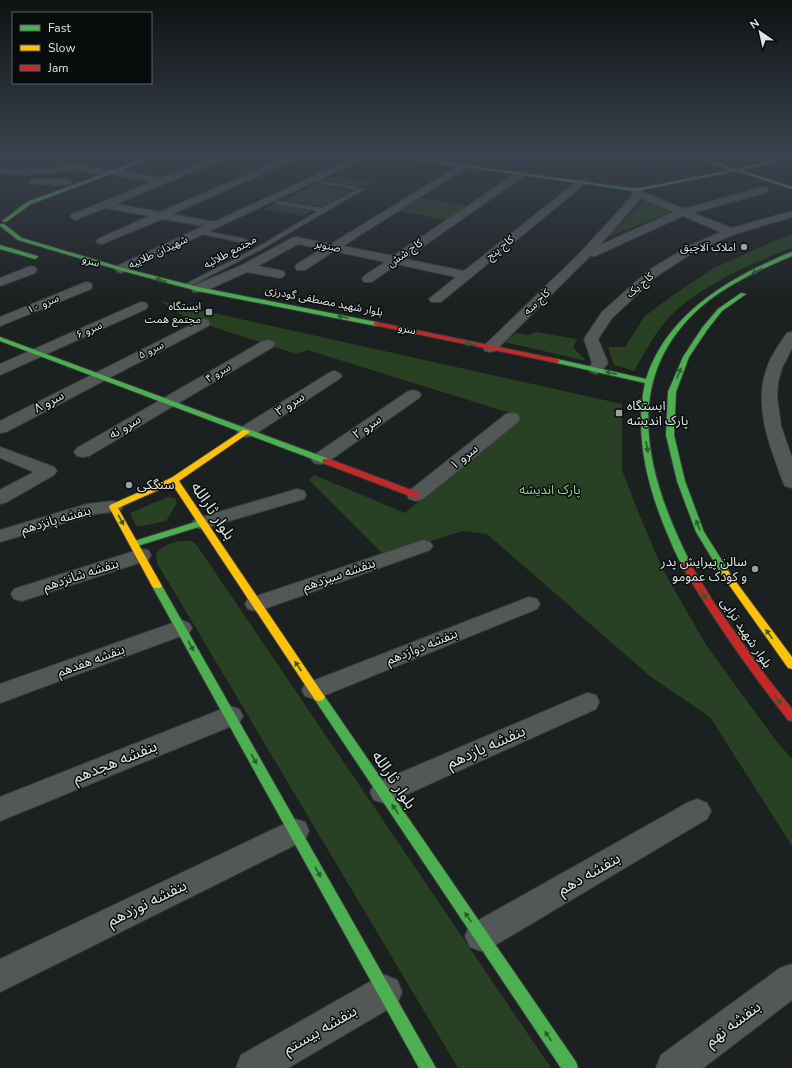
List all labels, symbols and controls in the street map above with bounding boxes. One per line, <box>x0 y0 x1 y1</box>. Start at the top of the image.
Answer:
legend <box>12 12 152 84</box>
north arrow <box>740 12 780 52</box>
text: N <box>747 16 762 33</box>
text: Fast <box>48 20 71 36</box>
text: Slow <box>48 40 76 56</box>
text: Jam <box>47 60 69 76</box>
street label: شهیدان طلاییه <box>126 232 190 272</box>
street label: مجتمع طلائیه <box>201 232 259 272</box>
street label: کاج پنج <box>483 232 517 264</box>
street label: کاج شش <box>384 235 426 271</box>
street label: صنوبر <box>313 236 342 256</box>
place label: املاک آلاچیق <box>680 240 736 255</box>
marker: املاک آلاچیق <box>739 242 749 252</box>
street label: سرو <box>80 251 102 271</box>
one-way arrow <box>751 268 763 274</box>
street label: کاج یک <box>623 269 657 301</box>
one-way arrow <box>155 276 167 282</box>
street label: بلوار شهید مصطفی گودرزی <box>264 282 384 320</box>
street label: کاج سه <box>520 285 554 318</box>
street label: سرو ۱۰ <box>25 290 62 317</box>
place label: ایستگاه مجتمع همت <box>144 299 201 327</box>
marker: ایستگاه مجتمع همت <box>204 307 214 317</box>
one-way arrow <box>337 313 349 319</box>
street label: سرو ۶ <box>74 318 105 342</box>
street label: سرو <box>397 320 418 338</box>
street label: سرو ۵ <box>136 337 167 363</box>
one-way arrow <box>464 340 476 346</box>
street label: سرو ۴ <box>203 360 234 386</box>
one-way arrow <box>677 367 683 379</box>
one-way arrow <box>605 369 617 375</box>
street label: سرو ۸ <box>31 387 67 417</box>
street label: سرو ۳ <box>272 388 308 420</box>
place label: ایستگاه پارک اندیشه <box>627 397 689 430</box>
marker: ایستگاه پارک اندیشه <box>614 408 624 418</box>
street label: سرو نه <box>106 410 144 444</box>
street label: سرو ۲ <box>349 410 385 444</box>
street label: سرو ۱ <box>446 440 482 474</box>
one-way arrow <box>644 441 650 453</box>
place label: سنگکی <box>137 476 174 494</box>
street label: بلوار ثارالله <box>185 478 241 544</box>
marker: سنگکی <box>124 480 134 490</box>
park label: پارک اندیشه <box>519 481 581 499</box>
street label: بنفشه پانزدهم <box>19 501 93 540</box>
one-way arrow <box>117 514 124 526</box>
one-way arrow <box>694 519 700 531</box>
place label: سالن پیرایش پدر و کودک عمومو <box>660 553 747 586</box>
street label: بنفشه شانزدهم <box>41 554 121 597</box>
street label: بنفشه سیزدهم <box>300 554 378 597</box>
marker: سالن پیرایش پدر و کودک عمومو <box>750 564 760 574</box>
one-way arrow <box>699 589 707 599</box>
street label: بلوار شهید ترابی <box>716 594 776 672</box>
street label: بنفشه دوازدهم <box>384 625 461 670</box>
one-way arrow <box>765 628 773 639</box>
street label: بنفشه هفدهم <box>55 640 128 682</box>
one-way arrow <box>187 640 194 651</box>
one-way arrow <box>294 661 302 672</box>
one-way arrow <box>773 695 782 705</box>
street label: بنفشه یازدهم <box>443 720 529 775</box>
street label: بنفشه هجدهم <box>69 735 161 790</box>
street label: بلوار ثارالله <box>366 747 422 813</box>
one-way arrow <box>251 753 258 765</box>
one-way arrow <box>391 804 399 814</box>
street label: بنفشه دهم <box>554 847 625 902</box>
one-way arrow <box>315 866 321 878</box>
street label: بنفشه نوزدهم <box>103 874 191 933</box>
one-way arrow <box>464 911 472 922</box>
street label: بنفشه نهم <box>701 996 766 1053</box>
street label: بنفشه بیستم <box>279 1000 362 1061</box>
one-way arrow <box>545 1030 552 1042</box>

